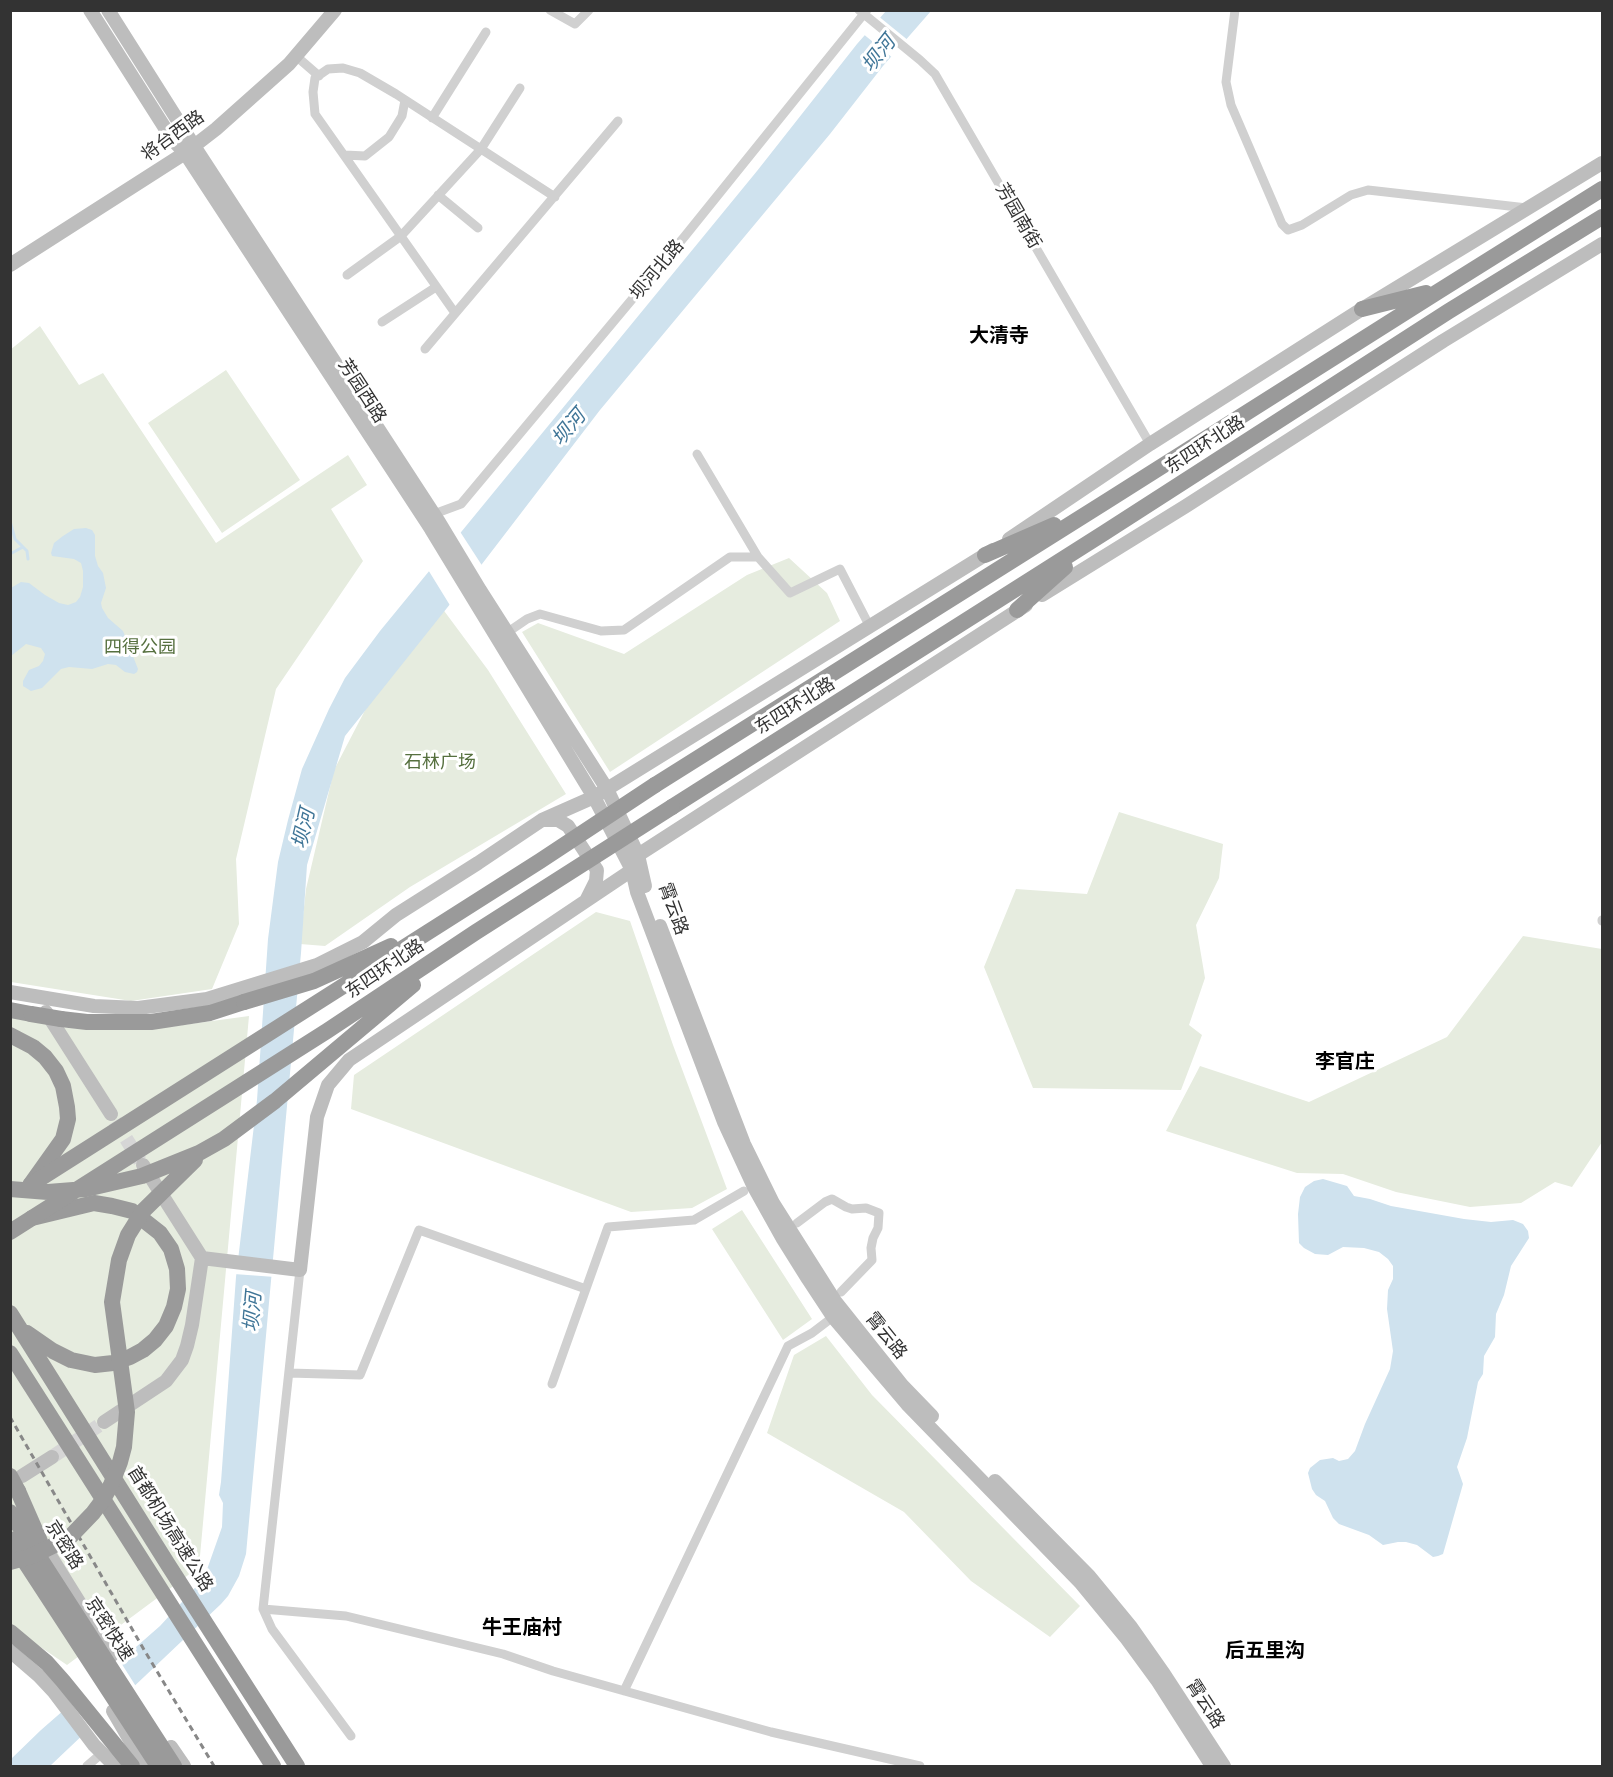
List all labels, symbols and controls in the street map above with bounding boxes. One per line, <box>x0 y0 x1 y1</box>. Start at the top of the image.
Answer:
water label: 坝河 <box>857 31 901 77</box>
street label: 将台西路 <box>138 106 208 166</box>
street label: 芳园南街 <box>991 179 1045 253</box>
street label: 坝河北路 <box>626 235 688 305</box>
district label: 大清寺 <box>969 324 1029 348</box>
street label: 芳园西路 <box>333 355 391 427</box>
water label: 坝河 <box>547 405 591 451</box>
street label: 东四环北路 <box>1161 411 1249 479</box>
park label: 四得公园 <box>104 637 176 659</box>
street label: 东四环北路 <box>751 673 839 739</box>
park label: 石林广场 <box>404 752 476 774</box>
water label: 坝河 <box>288 807 320 851</box>
street label: 霄云路 <box>654 880 692 938</box>
street label: 东四环北路 <box>342 935 428 1003</box>
district label: 李官庄 <box>1315 1050 1375 1074</box>
water label: 坝河 <box>239 1291 267 1333</box>
street label: 霄云路 <box>861 1308 911 1364</box>
street label: 首都机场高速公路 <box>123 1462 217 1596</box>
street label: 京密路 <box>41 1516 87 1574</box>
street label: 京密快速 <box>80 1593 138 1665</box>
district label: 牛王庙村 <box>482 1616 562 1640</box>
district label: 后五里沟 <box>1225 1639 1305 1663</box>
street label: 霄云路 <box>1181 1675 1229 1733</box>

